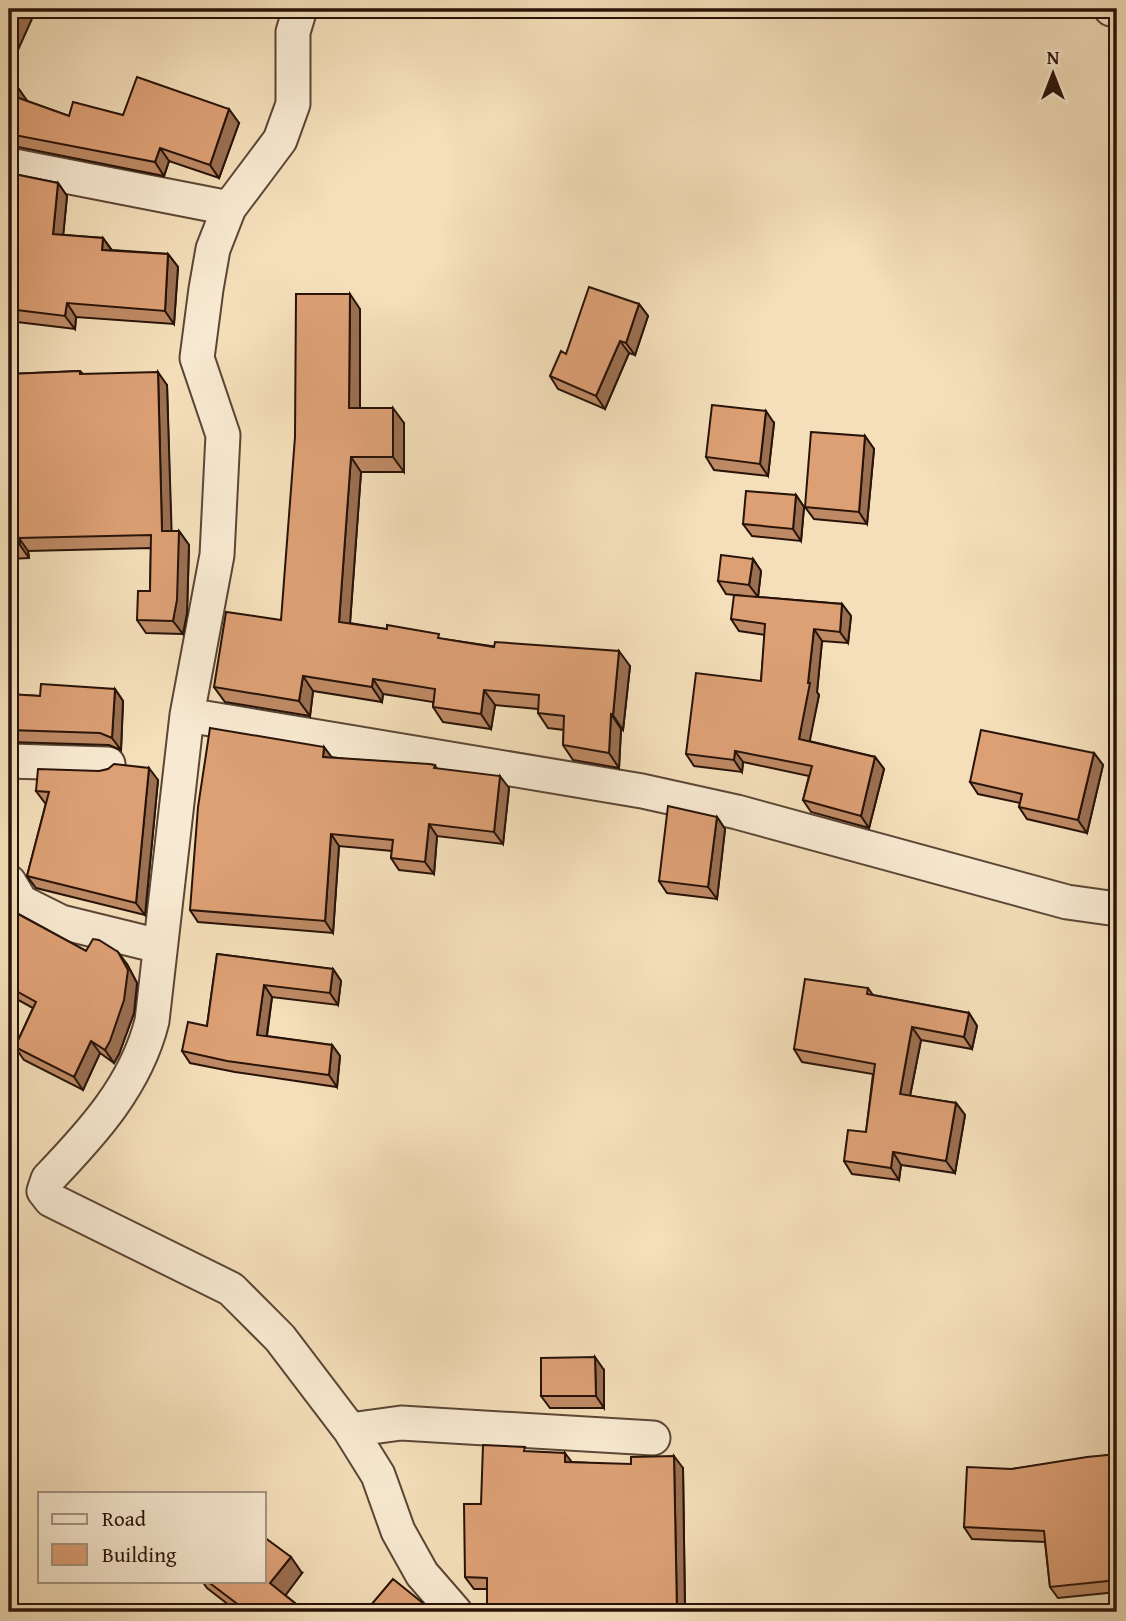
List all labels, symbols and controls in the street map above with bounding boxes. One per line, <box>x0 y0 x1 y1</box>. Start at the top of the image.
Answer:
north arrow <box>1018 38 1088 108</box>
text: N <box>1047 43 1060 71</box>
legend <box>38 1492 266 1582</box>
text: Road <box>102 1503 147 1534</box>
text: Building <box>102 1539 177 1570</box>

